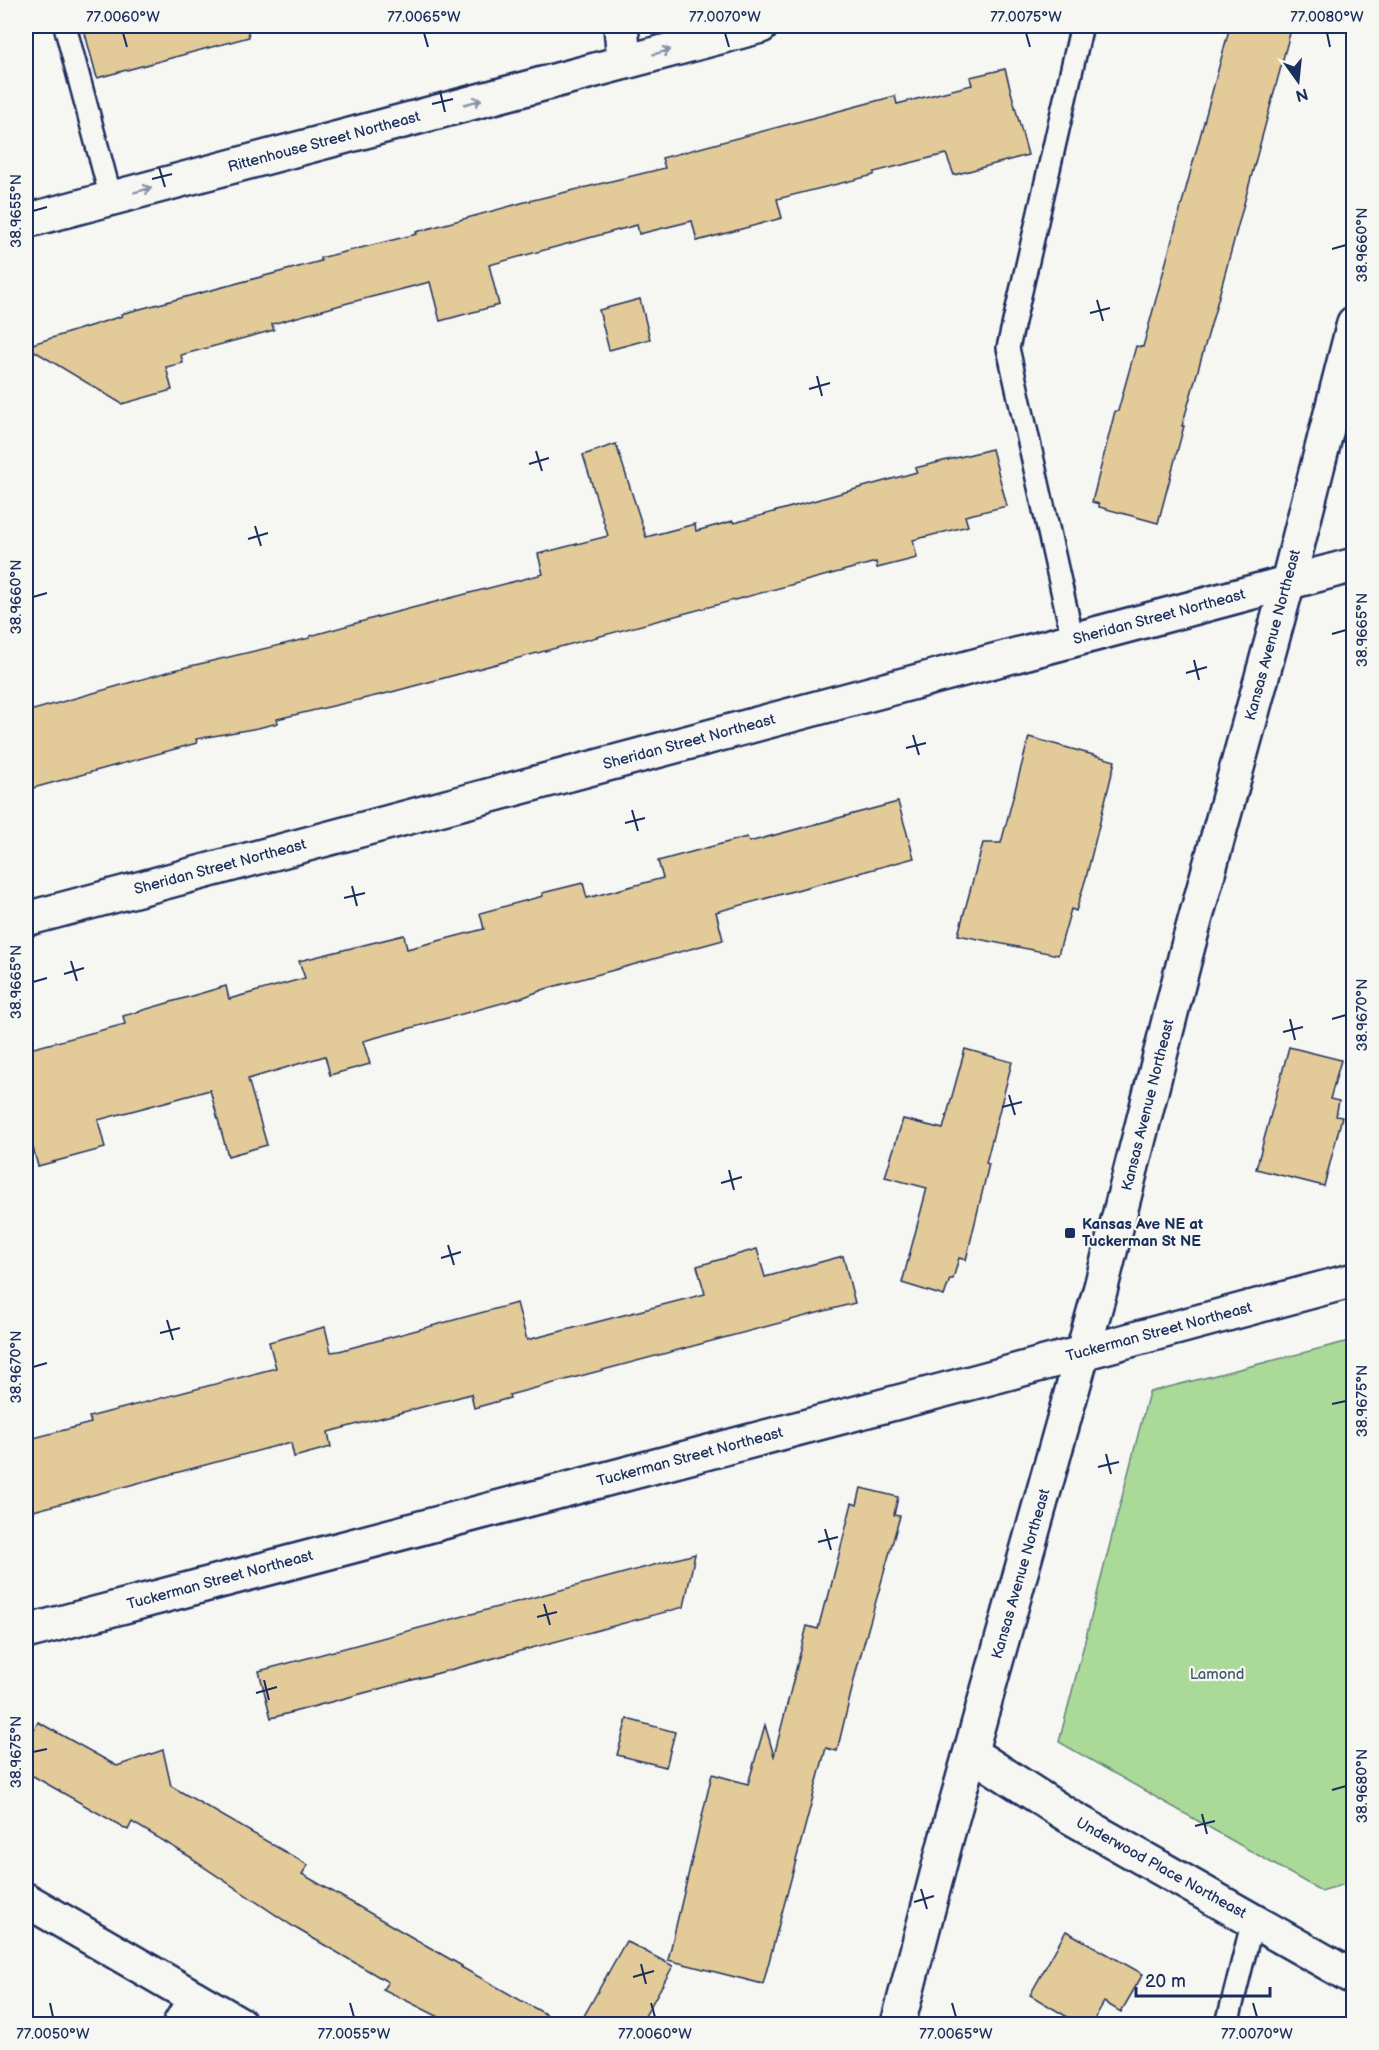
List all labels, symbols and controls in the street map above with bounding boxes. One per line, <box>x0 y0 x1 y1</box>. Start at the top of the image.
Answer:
text: 77.0060°W <box>86 8 160 27</box>
text: 77.0065°W <box>387 8 461 27</box>
text: 77.0070°W <box>689 8 761 27</box>
text: 77.0075°W <box>990 8 1062 27</box>
text: 77.0080°W <box>1290 8 1364 27</box>
one-way arrow <box>652 46 671 57</box>
north arrow <box>1268 51 1328 111</box>
text: N <box>1293 83 1310 105</box>
one-way arrow <box>464 96 483 107</box>
street label: Rittenhouse Street Northeast <box>226 107 423 177</box>
text: 38.9655°N <box>7 174 26 248</box>
one-way arrow <box>133 183 152 195</box>
text: 38.9660°N <box>1353 208 1372 282</box>
street label: Kansas Avenue Northeast <box>1241 547 1305 722</box>
text: 38.9660°N <box>7 560 26 634</box>
street label: Sheridan Street Northeast <box>1071 585 1248 649</box>
text: 38.9665°N <box>1353 593 1372 667</box>
street label: Sheridan Street Northeast <box>601 710 778 774</box>
street label: Sheridan Street Northeast <box>132 835 309 899</box>
text: 38.9665°N <box>7 945 26 1019</box>
text: 38.9670°N <box>1353 978 1372 1052</box>
street label: Kansas Avenue Northeast <box>1118 1017 1179 1193</box>
place label: Kansas Ave NE at Tuckerman St NE <box>1082 1215 1203 1251</box>
marker: Kansas Ave NE at Tuckerman St NE <box>1063 1226 1077 1240</box>
street label: Tuckerman Street Northeast <box>1064 1298 1254 1366</box>
text: 38.9670°N <box>7 1330 26 1404</box>
text: 38.9675°N <box>1353 1365 1372 1437</box>
street label: Tuckerman Street Northeast <box>595 1423 785 1491</box>
street label: Kansas Avenue Northeast <box>988 1486 1054 1661</box>
street label: Tuckerman Street Northeast <box>125 1546 315 1614</box>
park label: Lamond <box>1190 1665 1244 1684</box>
text: 38.9675°N <box>7 1716 26 1788</box>
text: 38.9680°N <box>1353 1749 1372 1823</box>
street label: Underwood Place Northeast <box>1073 1813 1250 1923</box>
scale bar <box>1136 1960 1270 1998</box>
text: 20 m <box>1145 1971 1186 1992</box>
text: 77.0050°W <box>16 2025 90 2044</box>
text: 77.0055°W <box>318 2025 391 2044</box>
text: 77.0060°W <box>618 2025 692 2044</box>
text: 77.0065°W <box>919 2025 993 2044</box>
text: 77.0070°W <box>1221 2025 1293 2044</box>

